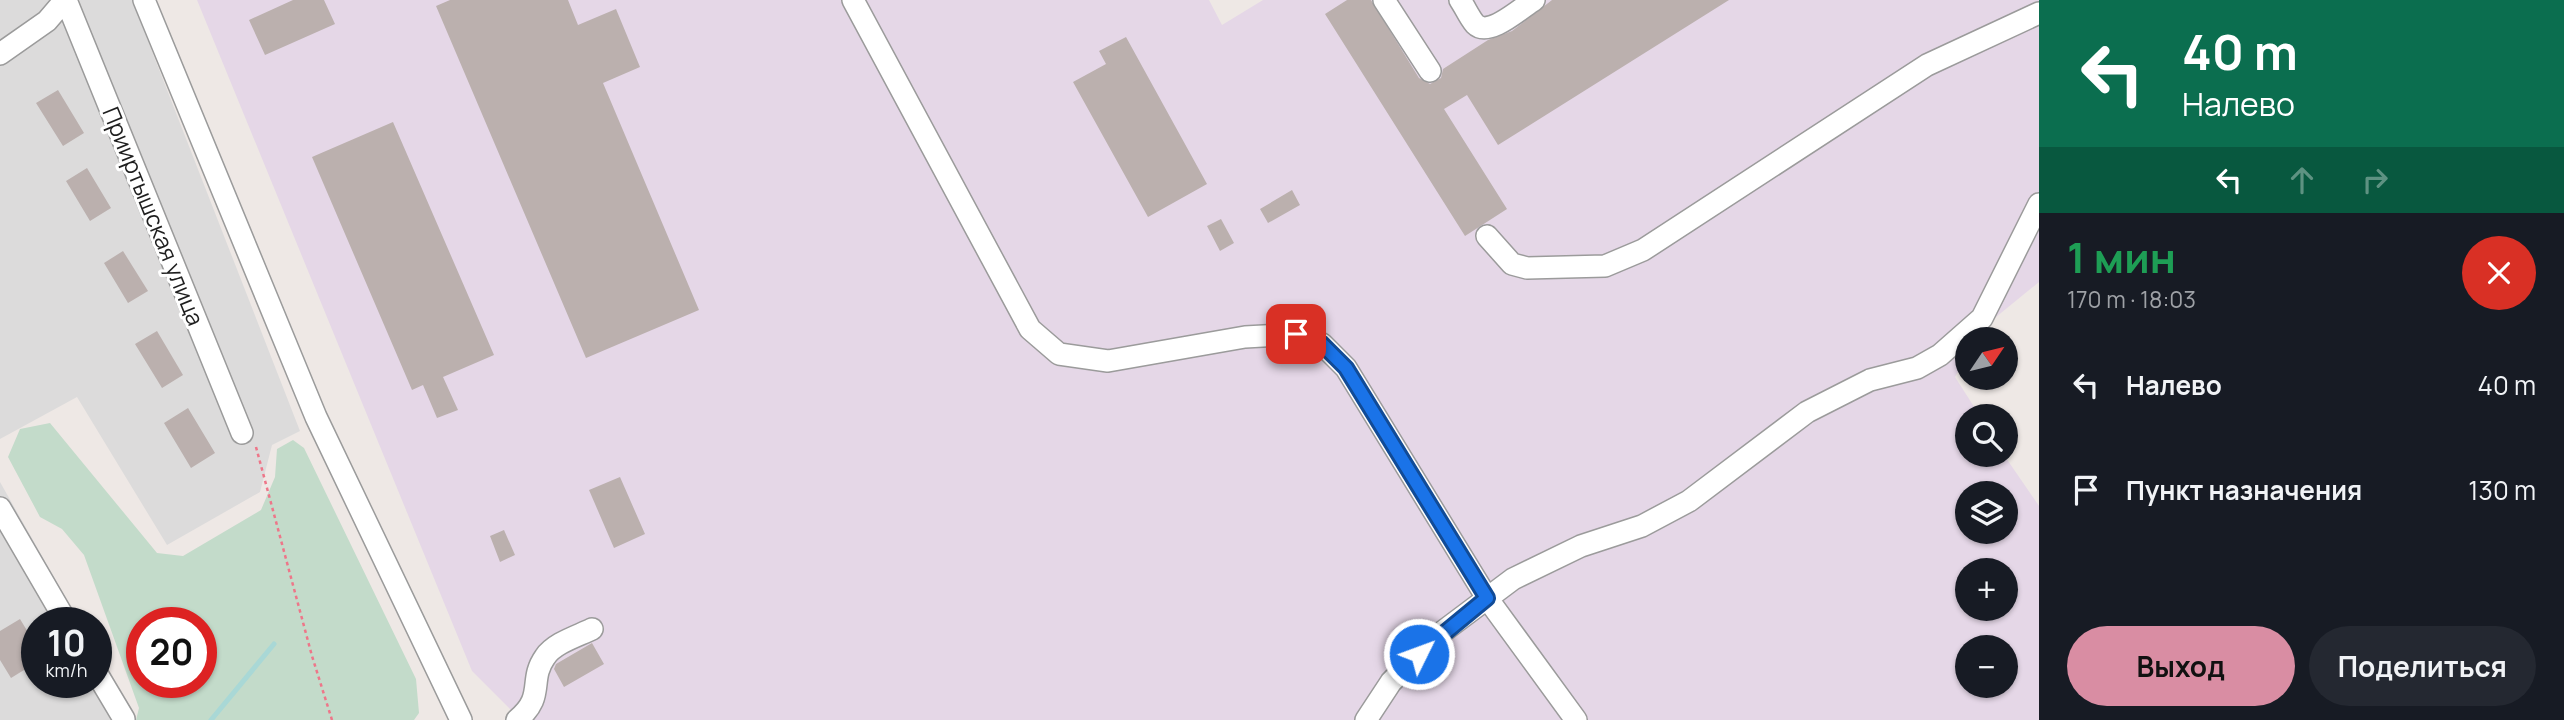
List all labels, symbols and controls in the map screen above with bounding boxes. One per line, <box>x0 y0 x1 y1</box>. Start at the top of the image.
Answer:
text: 40 m <box>2182 18 2298 85</box>
icon: left <box>2067 28 2158 119</box>
text: Налево <box>2182 82 2295 126</box>
street label: Прииртышская улица <box>96 102 212 330</box>
icon: left <box>2210 161 2248 199</box>
icon: ahead <box>2283 161 2321 199</box>
icon: right <box>2356 161 2394 199</box>
text: 1 мин <box>2067 228 2176 286</box>
button: close <box>2462 236 2536 310</box>
text: 170 m · 18:03 <box>2067 283 2196 315</box>
pin <box>1266 304 1326 364</box>
icon: arrive <box>1277 315 1315 353</box>
north arrow <box>1955 327 2018 390</box>
map controls <box>1955 327 2018 698</box>
icon: left <box>2067 366 2105 404</box>
text: Налево <box>2126 367 2222 403</box>
text: 40 m <box>2478 367 2536 403</box>
button: search <box>1955 404 2018 467</box>
icon: arrive <box>2067 471 2105 509</box>
text: Пункт назначения <box>2126 472 2362 508</box>
text: 130 m <box>2468 472 2536 508</box>
button: layers <box>1955 481 2018 544</box>
button: + <box>1955 558 2018 621</box>
speed limit sign: 20 <box>126 607 217 698</box>
position arrow <box>1382 617 1456 691</box>
text: 10 <box>47 619 86 667</box>
button: Выход <box>2067 626 2295 706</box>
button: Поделиться <box>2309 626 2536 706</box>
button: − <box>1955 635 2018 698</box>
text: km/h <box>46 658 87 682</box>

